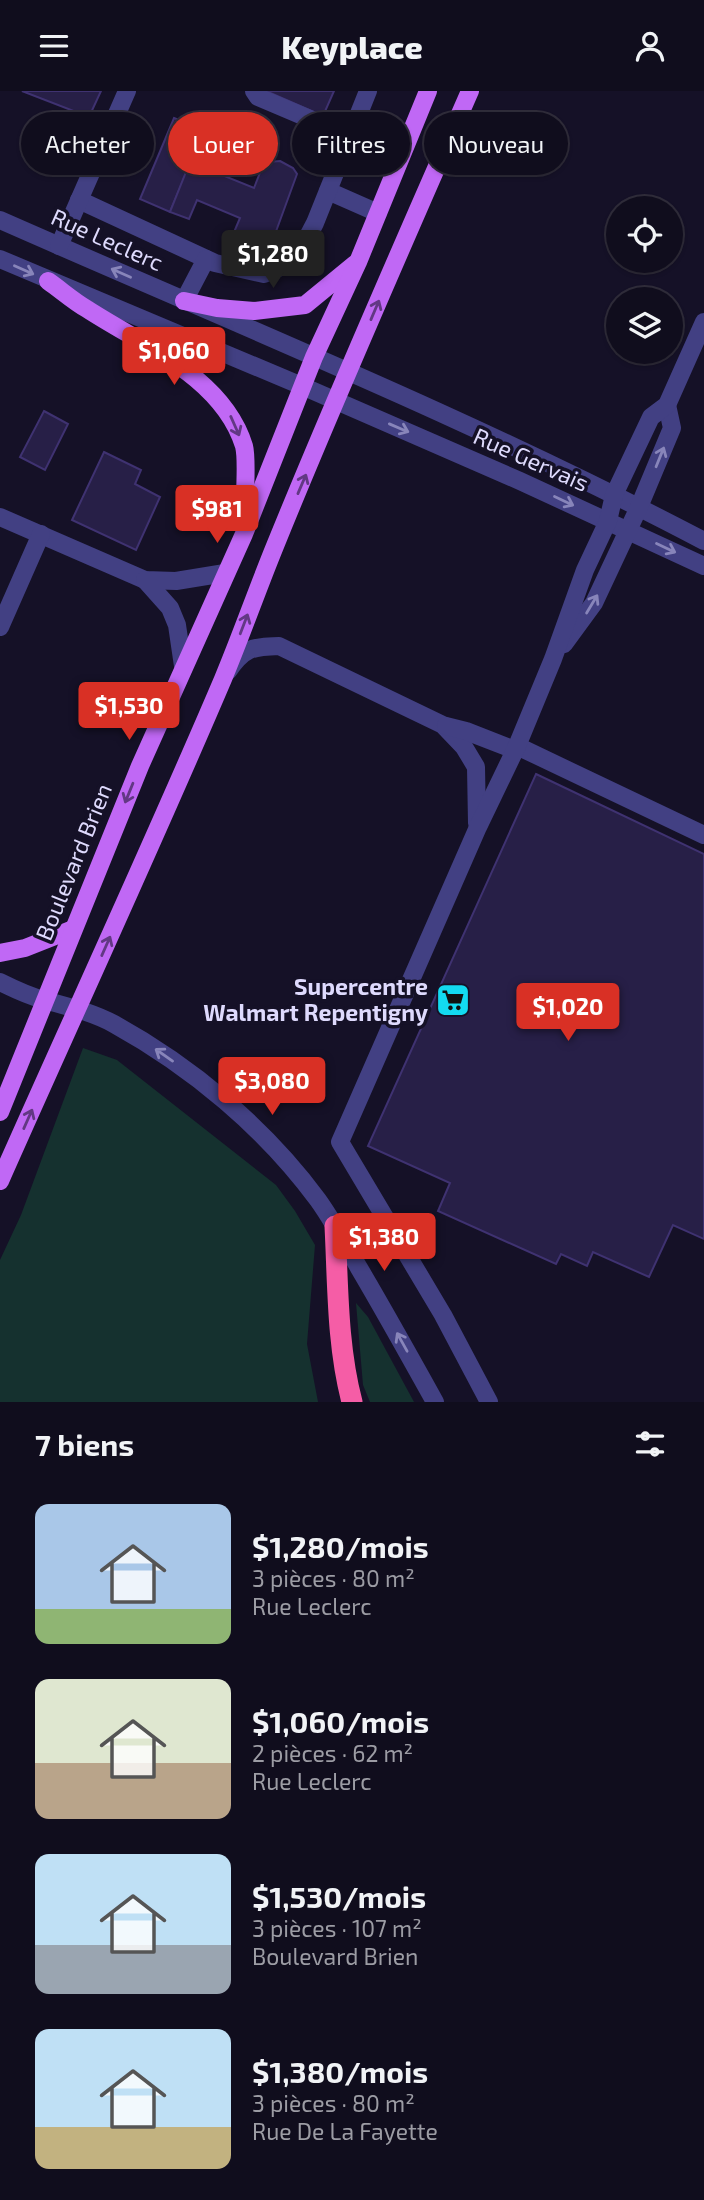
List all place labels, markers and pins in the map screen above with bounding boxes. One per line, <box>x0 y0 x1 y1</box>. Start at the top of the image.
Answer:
pin: $1,280 <box>216 231 330 290</box>
pin: $1,060 <box>117 327 231 387</box>
pin: $981 <box>176 485 258 545</box>
pin: $1,530 <box>72 683 186 742</box>
place label: Supercentre Walmart Repentigny <box>203 972 428 1026</box>
supermarket icon: Supercentre Walmart Repentigny <box>434 981 472 1019</box>
pin: $1,020 <box>511 983 625 1043</box>
pin: $3,080 <box>215 1058 329 1117</box>
pin: $1,380 <box>327 1213 441 1273</box>

